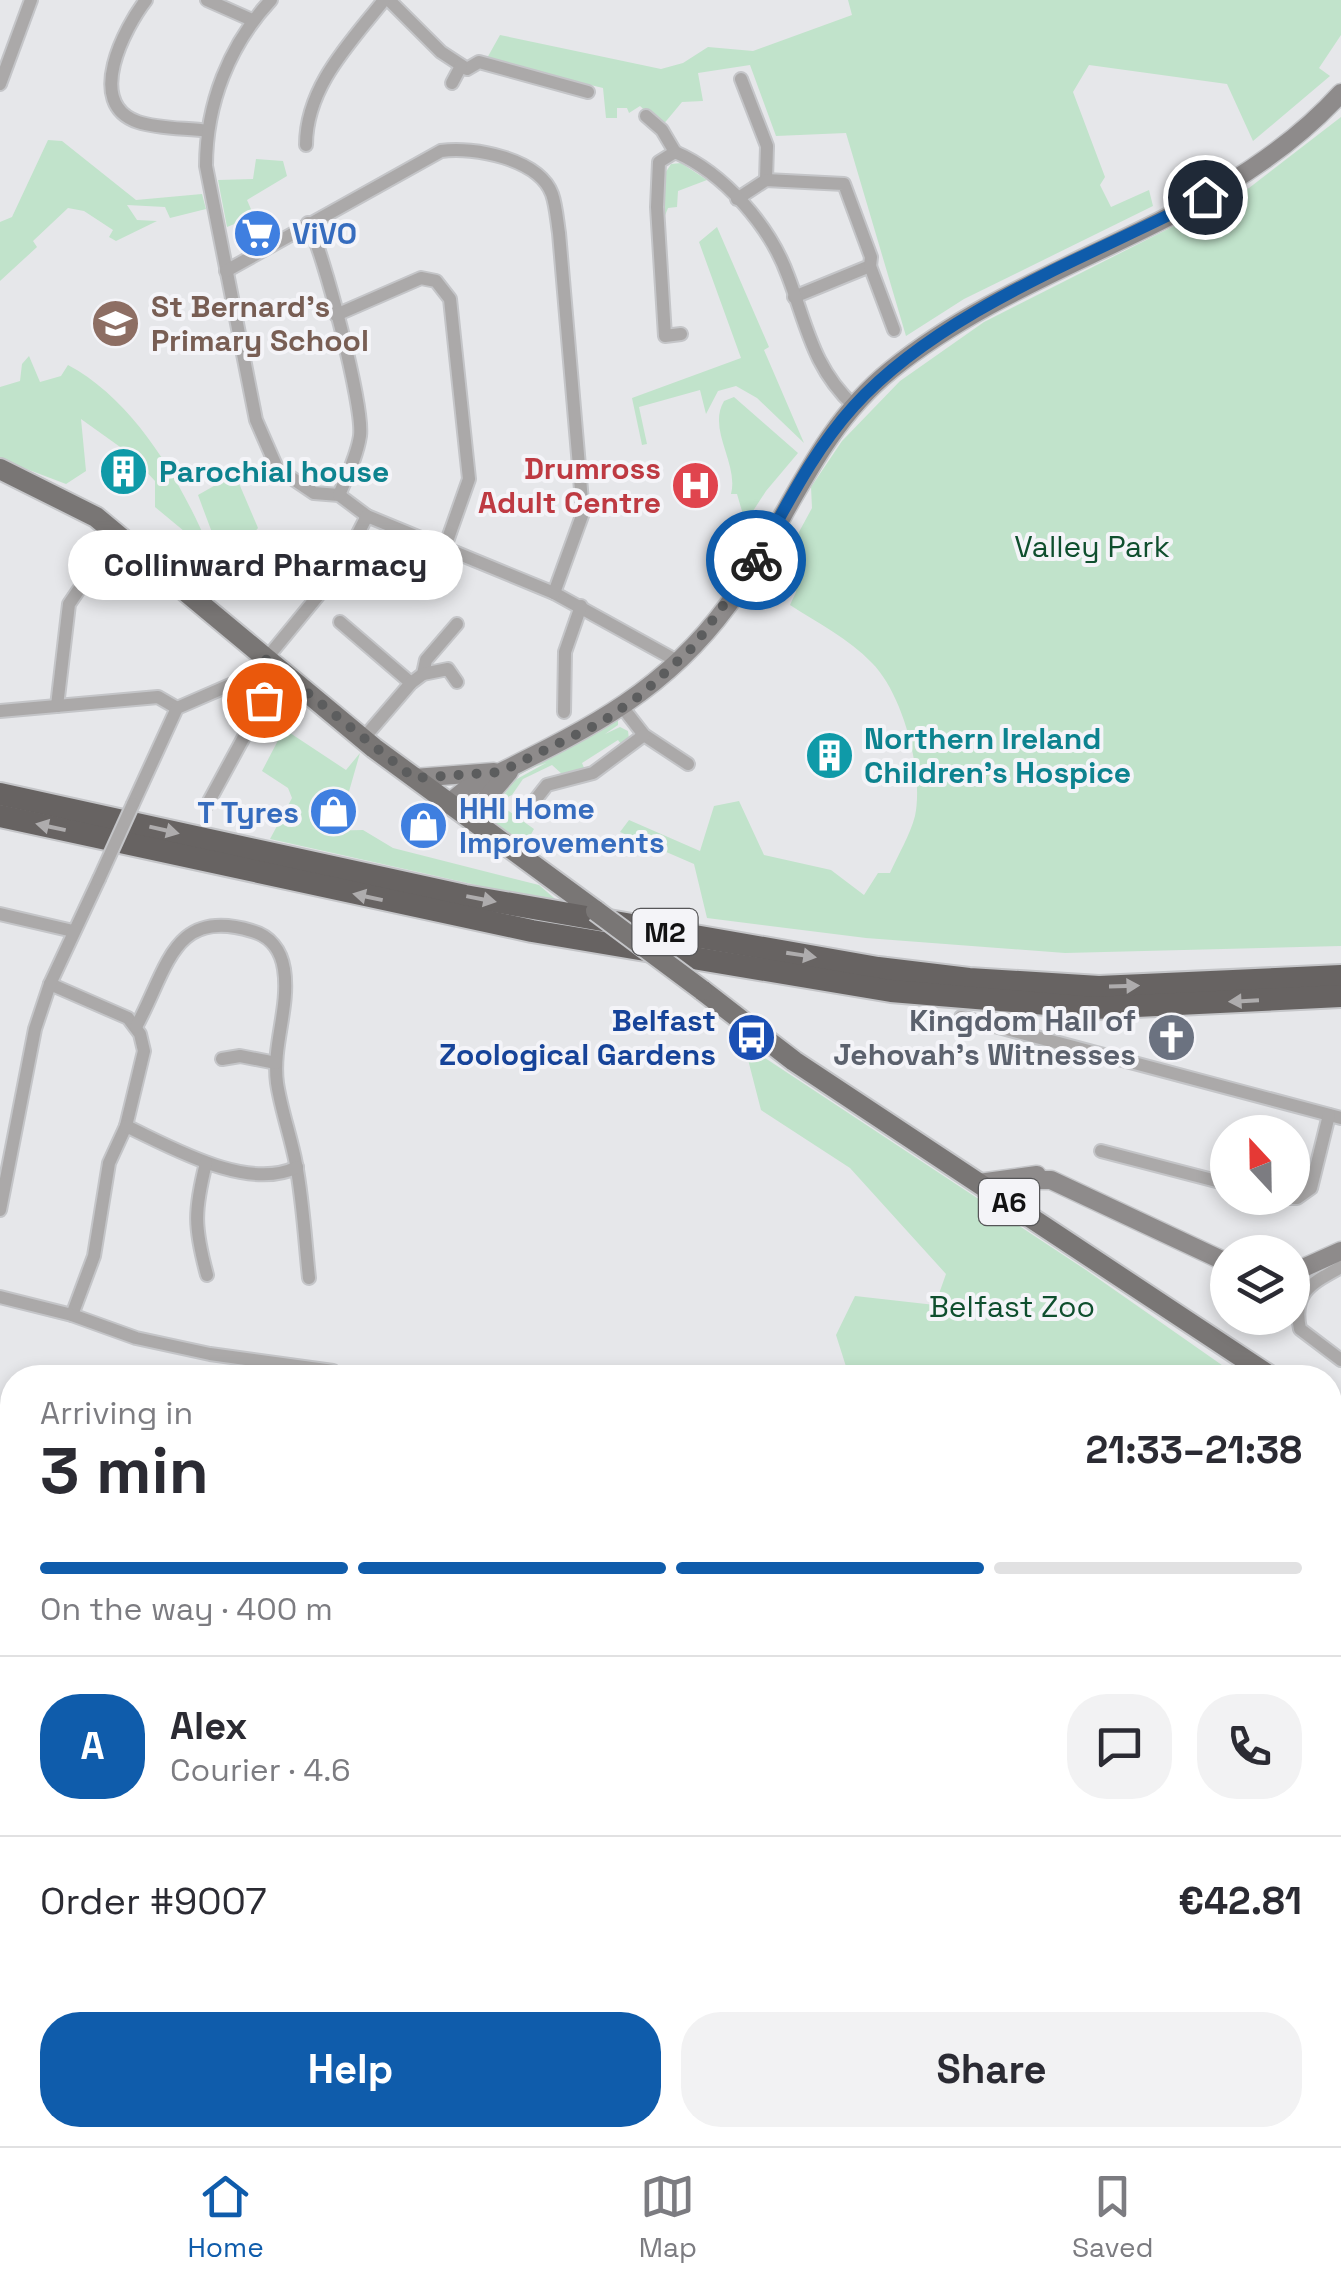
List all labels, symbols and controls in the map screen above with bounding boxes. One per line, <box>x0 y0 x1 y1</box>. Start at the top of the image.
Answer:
pin <box>1163 155 1248 240</box>
icon: home <box>1178 170 1233 225</box>
supermarket icon: ViVO <box>231 207 283 259</box>
place label: ViVO <box>292 214 357 253</box>
place label: St Bernard's Primary School <box>151 287 369 360</box>
school or university icon: St Bernard's Primary School <box>90 297 142 349</box>
building icon: Parochial house <box>98 445 150 497</box>
place label: Drumross Adult Centre <box>478 449 661 522</box>
place label: Parochial house <box>159 452 389 491</box>
hospital icon: Drumross Adult Centre <box>670 459 722 511</box>
courier <box>706 510 806 610</box>
park label: Valley Park <box>1014 527 1170 566</box>
callout: Collinward Pharmacy <box>66 530 462 600</box>
icon: bike <box>729 533 784 588</box>
text: Collinward Pharmacy <box>104 545 427 585</box>
pin <box>222 658 307 743</box>
icon: bag <box>237 673 292 728</box>
place label: Northern Ireland Children's Hospice <box>864 719 1131 792</box>
building icon: Northern Ireland Children's Hospice <box>803 729 855 781</box>
shop icon: T Tyres <box>308 786 360 838</box>
place label: HHI Home Improvements <box>459 789 665 862</box>
place label: T Tyres <box>197 793 299 832</box>
shop icon: HHI Home Improvements <box>398 799 450 851</box>
one-way arrow <box>35 819 66 835</box>
one-way arrow <box>149 823 180 838</box>
one-way arrow <box>352 888 383 904</box>
one-way arrow <box>466 892 497 907</box>
road number: M2 <box>632 909 698 955</box>
one-way arrow <box>786 948 818 963</box>
one-way arrow <box>1109 977 1141 993</box>
one-way arrow <box>1227 993 1259 1009</box>
place label: Belfast Zoological Gardens <box>439 1001 716 1074</box>
place label: Kingdom Hall of Jehovah's Witnesses <box>833 1001 1136 1074</box>
bus stop icon: Belfast Zoological Gardens <box>725 1011 777 1063</box>
church icon: Kingdom Hall of Jehovah's Witnesses <box>1145 1011 1197 1063</box>
north arrow <box>1210 1115 1310 1215</box>
map controls <box>1210 1115 1310 1335</box>
road number: A6 <box>979 1179 1039 1225</box>
button: layers <box>1210 1235 1310 1335</box>
park label: Belfast Zoo <box>929 1287 1095 1326</box>
text: Arriving in <box>40 1393 193 1433</box>
text: 21:33–21:38 <box>1086 1426 1302 1474</box>
text: 3 min <box>40 1429 209 1512</box>
text: On the way · 400 m <box>40 1589 333 1629</box>
button: chat <box>1067 1694 1172 1799</box>
button: phone <box>1197 1694 1302 1799</box>
text: Alex <box>170 1702 247 1750</box>
text: A <box>80 1722 105 1770</box>
text: Courier · 4.6 <box>170 1750 351 1790</box>
text: Order #9007 <box>40 1877 267 1925</box>
text: €42.81 <box>1178 1877 1302 1925</box>
button: Help <box>40 2012 661 2127</box>
button: Share <box>681 2012 1302 2127</box>
tab: Home <box>187 2169 264 2265</box>
tab: Map <box>639 2169 697 2265</box>
tab: Saved <box>1072 2169 1154 2265</box>

